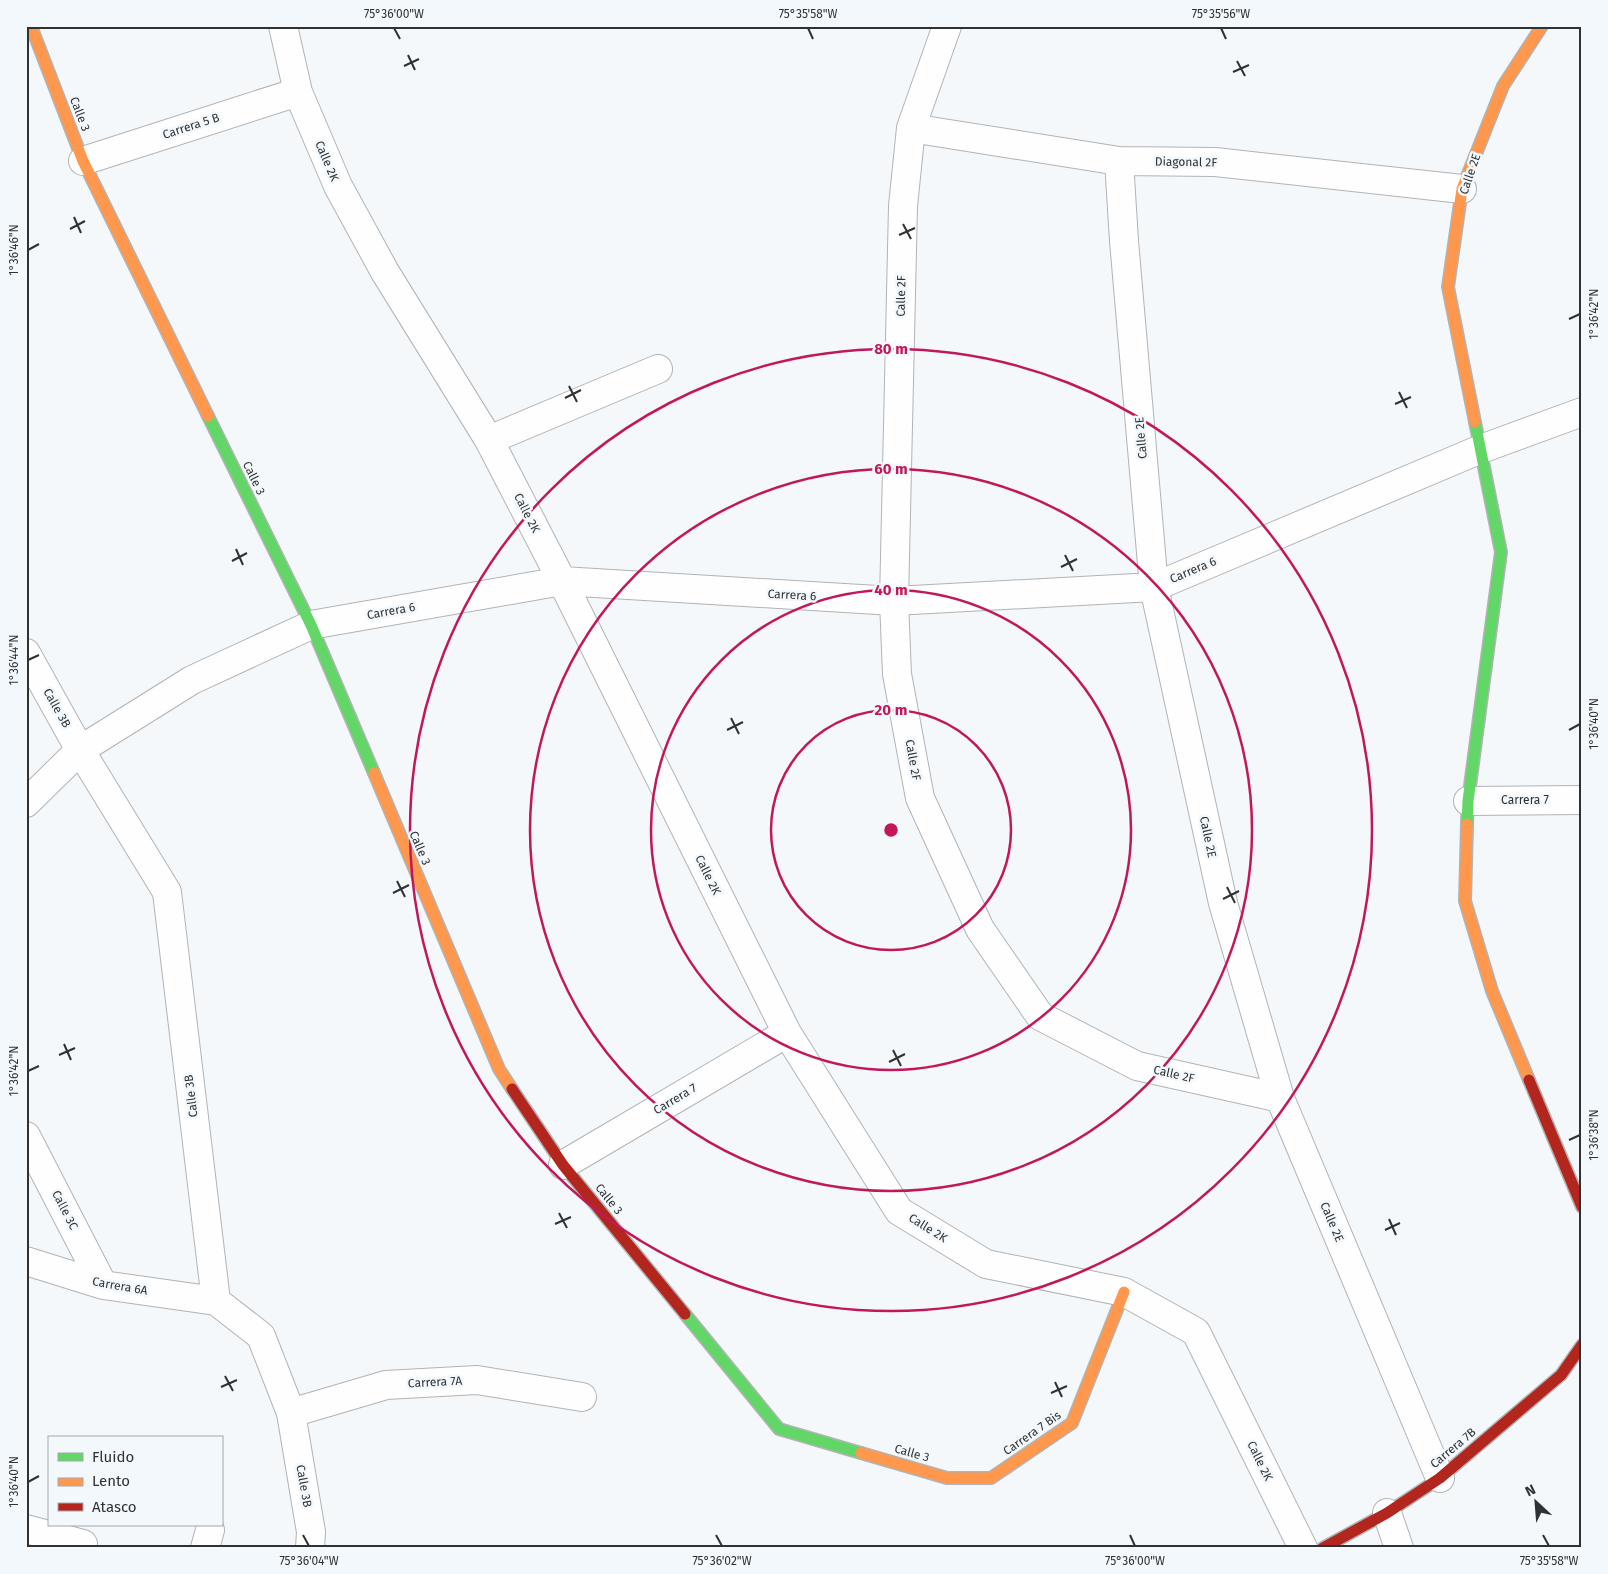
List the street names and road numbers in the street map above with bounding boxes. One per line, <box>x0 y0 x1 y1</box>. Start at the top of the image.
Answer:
street label: Calle 3 <box>67 95 93 133</box>
street label: Carrera 5 B <box>161 110 221 142</box>
street label: Calle 2K <box>312 139 342 184</box>
street label: Calle 2E <box>1457 152 1483 196</box>
street label: Diagonal 2F <box>1155 154 1217 170</box>
street label: Calle 2F <box>894 275 908 317</box>
street label: Calle 2E <box>1132 416 1150 460</box>
street label: Calle 3 <box>240 459 268 497</box>
street label: Calle 2K <box>511 491 543 536</box>
street label: Carrera 6 <box>1168 554 1218 586</box>
street label: Carrera 6 <box>767 587 817 603</box>
street label: Carrera 6 <box>366 600 416 622</box>
street label: Calle 3B <box>40 686 74 730</box>
street label: Calle 2F <box>902 738 924 782</box>
street label: Carrera 7 <box>1501 793 1549 807</box>
street label: Calle 2E <box>1197 815 1219 859</box>
street label: Calle 3 <box>407 829 433 867</box>
street label: Calle 2K <box>692 853 724 898</box>
street label: Calle 2F <box>1152 1063 1196 1086</box>
street label: Calle 3B <box>181 1074 201 1118</box>
street label: Carrera 7 <box>651 1081 699 1117</box>
street label: Calle 3 <box>592 1181 626 1217</box>
street label: Calle 3C <box>49 1188 81 1232</box>
street label: Calle 2E <box>1317 1200 1347 1244</box>
street label: Calle 2K <box>906 1211 951 1246</box>
street label: Carrera 6A <box>91 1274 149 1298</box>
street label: Carrera 7A <box>407 1374 463 1390</box>
street label: Carrera 7 Bis <box>1000 1408 1064 1458</box>
street label: Carrera 7B <box>1427 1425 1479 1471</box>
street label: Calle 2K <box>1244 1439 1276 1484</box>
street label: Calle 3 <box>893 1441 931 1465</box>
street label: Calle 3B <box>293 1464 315 1508</box>

